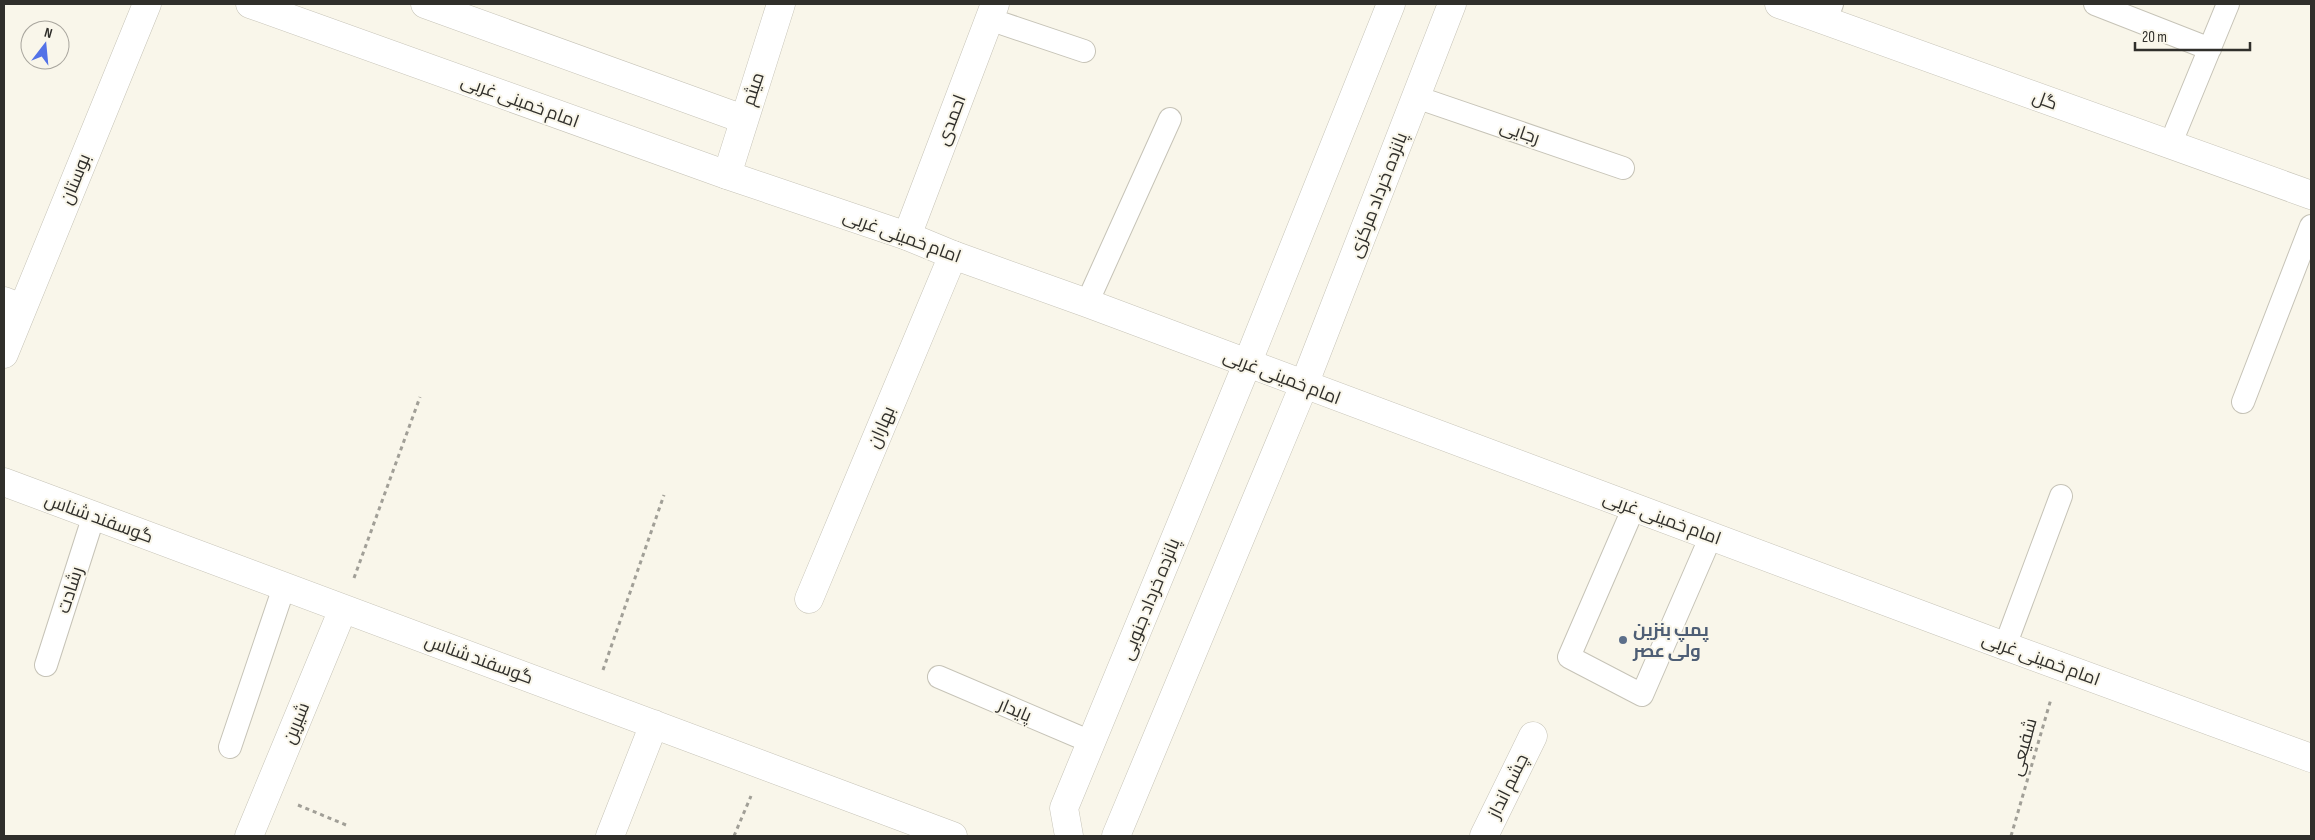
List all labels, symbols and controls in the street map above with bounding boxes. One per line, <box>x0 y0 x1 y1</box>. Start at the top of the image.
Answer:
north arrow <box>20 20 70 70</box>
scale bar <box>2135 20 2250 52</box>
text: N <box>43 24 54 42</box>
text: 20 m <box>2142 28 2167 47</box>
street label: امام خمینی غربی <box>458 70 582 134</box>
street label: میثم <box>738 70 770 109</box>
street label: گل <box>2030 86 2060 115</box>
street label: احمدی <box>932 92 971 149</box>
street label: رجایی <box>1497 116 1543 149</box>
street label: پانزده خرداد مرکزی <box>1345 129 1413 261</box>
street label: بوستان <box>56 151 95 208</box>
street label: امام خمینی غربی <box>840 205 964 269</box>
street label: امام خمینی غربی <box>1220 345 1344 410</box>
street label: بهاران <box>863 403 900 451</box>
street label: امام خمینی غربی <box>1600 487 1724 551</box>
street label: گوسفند شناس <box>42 489 156 548</box>
street label: پانزده خرداد جنوبی <box>1117 535 1185 663</box>
street label: رشادت <box>53 564 88 616</box>
place label: پمپ بنزین ولی عصر <box>1632 620 1709 662</box>
street label: امام خمینی غربی <box>1979 628 2103 692</box>
street label: گوسفند شناس <box>422 630 536 689</box>
marker: پمپ بنزین ولی عصر <box>1617 634 1629 646</box>
street label: پایدار <box>994 694 1035 728</box>
street label: شیرین <box>279 699 314 747</box>
street label: شفیعی <box>2005 716 2042 778</box>
street label: چشم انداز <box>1483 751 1534 823</box>

